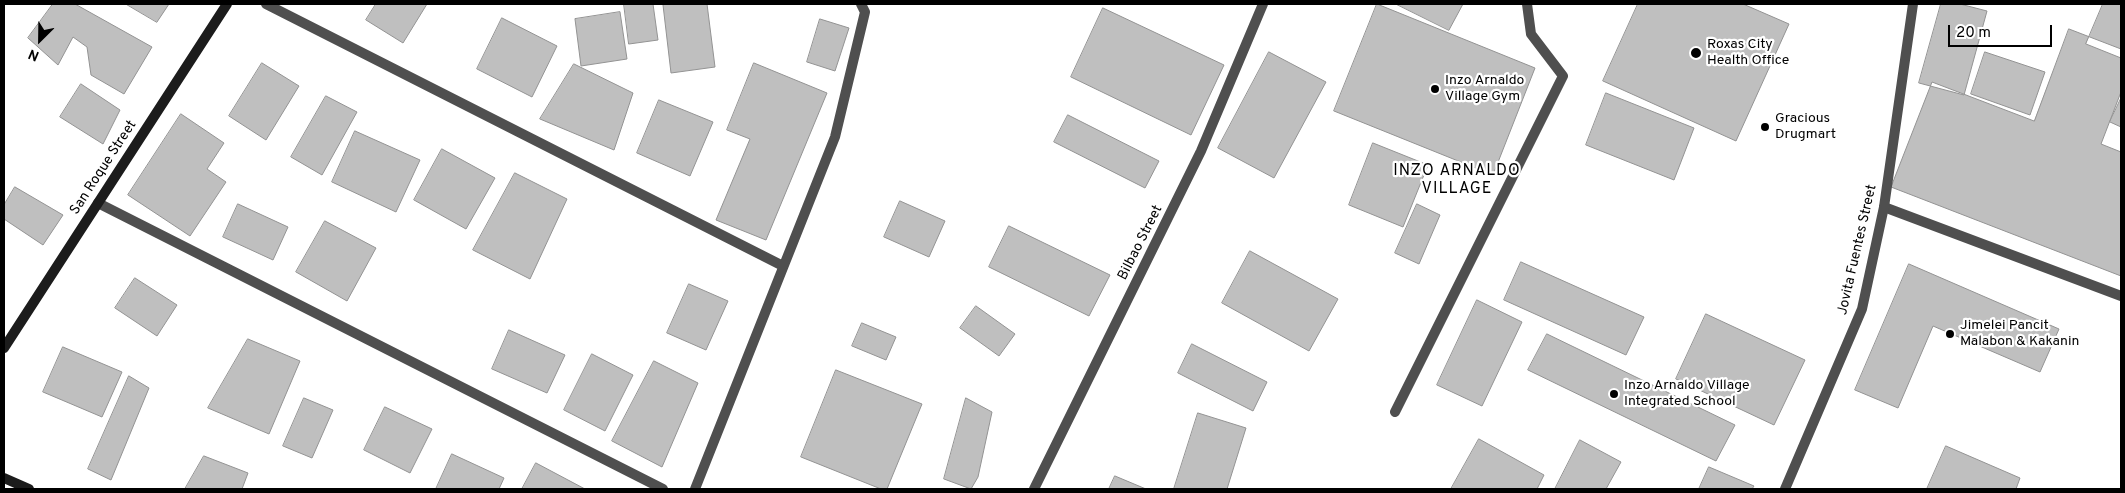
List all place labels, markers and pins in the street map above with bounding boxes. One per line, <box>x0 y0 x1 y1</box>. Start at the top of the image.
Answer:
place label: Roxas City Health Office <box>1707 37 1789 70</box>
marker: Roxas City Health Office <box>1689 46 1703 60</box>
place label: Inzo Arnaldo Village Gym <box>1445 73 1524 105</box>
marker: Inzo Arnaldo Village Gym <box>1429 83 1441 95</box>
place label: Gracious Drugmart <box>1775 111 1836 144</box>
marker: Gracious Drugmart <box>1759 121 1771 133</box>
place label: Jimelei Pancit Malabon & Kakanin <box>1960 318 2079 351</box>
marker: Jimelei Pancit Malabon & Kakanin <box>1944 328 1956 340</box>
place label: Inzo Arnaldo Village Integrated School <box>1624 378 1750 411</box>
marker: Inzo Arnaldo Village Integrated School <box>1608 388 1620 400</box>

